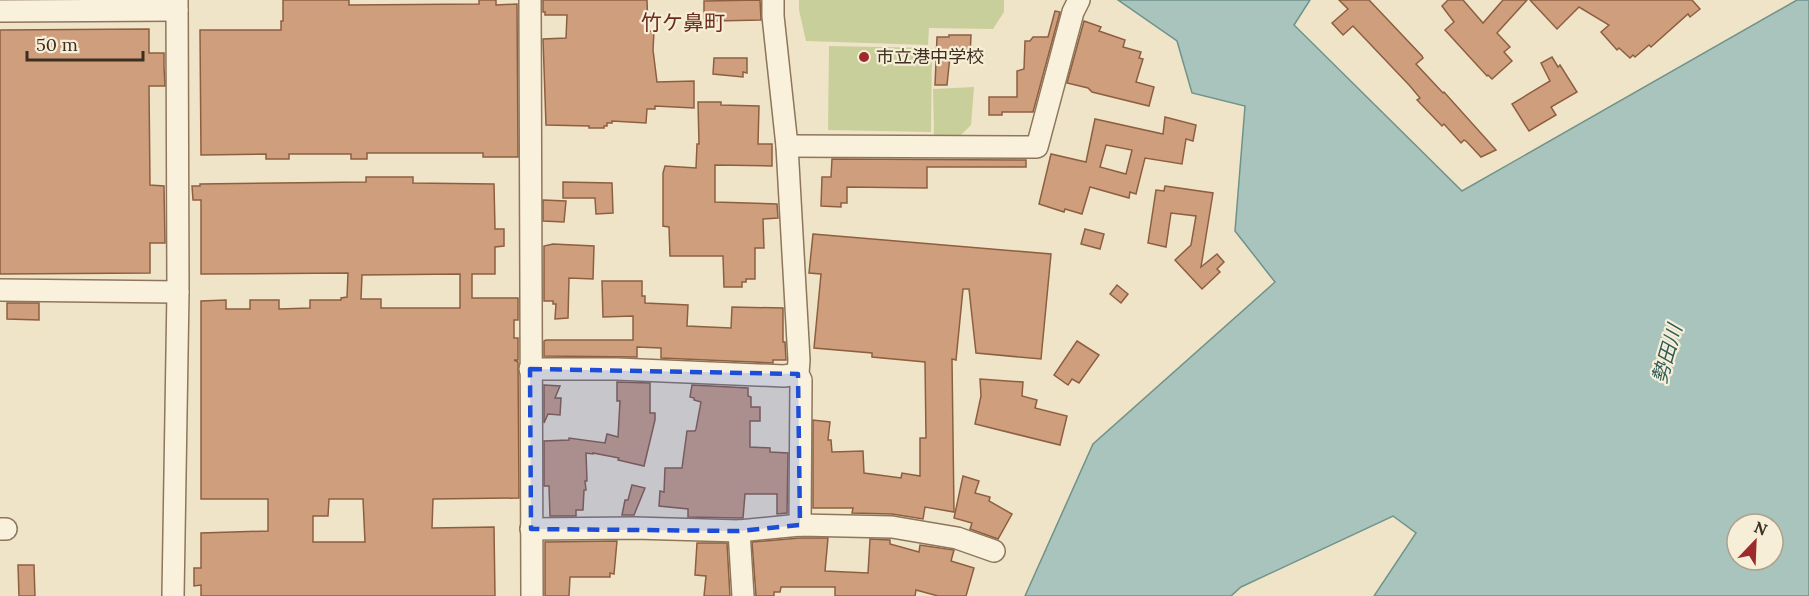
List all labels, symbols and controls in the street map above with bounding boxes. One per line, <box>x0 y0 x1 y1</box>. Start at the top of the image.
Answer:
district label: 竹ケ鼻町 <box>641 9 725 36</box>
scale bar <box>27 24 142 62</box>
text: 50 m <box>36 33 78 56</box>
place label: 市立港中学校 <box>876 45 984 68</box>
marker: 市立港中学校 <box>857 50 871 64</box>
water label: 勢田川 <box>1646 320 1687 386</box>
north arrow <box>1725 512 1785 572</box>
text: N <box>1751 517 1770 540</box>

